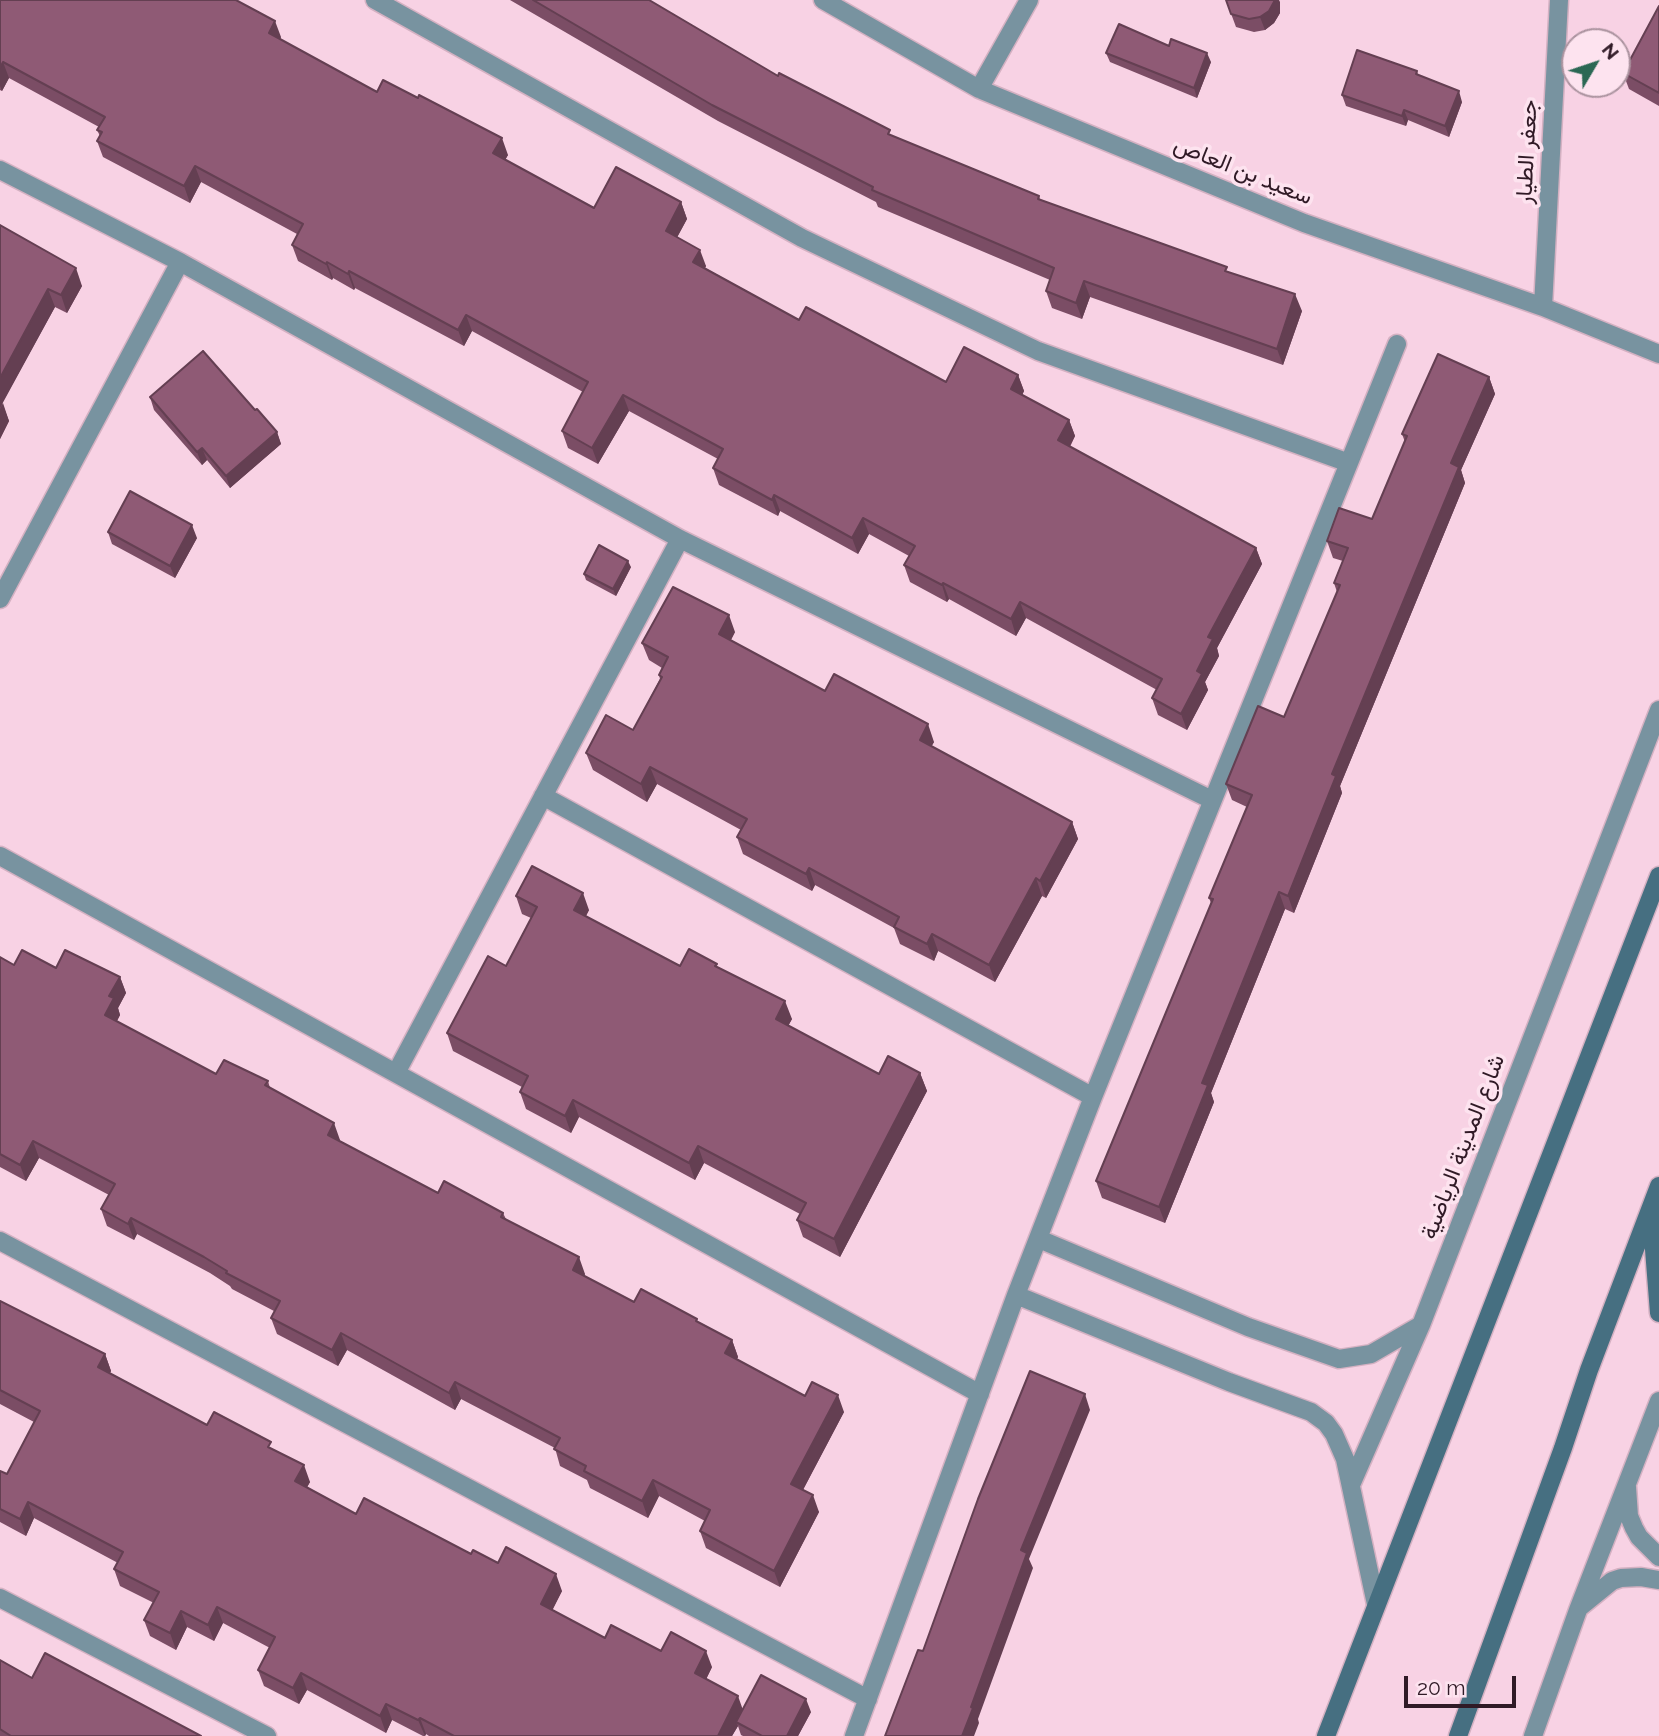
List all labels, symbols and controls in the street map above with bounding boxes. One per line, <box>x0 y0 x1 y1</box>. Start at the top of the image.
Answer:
north arrow <box>1561 28 1631 98</box>
text: N <box>1598 38 1624 64</box>
street label: جعفر الطيار <box>1510 99 1544 205</box>
street label: سعيد بن العاص <box>1170 131 1316 211</box>
street label: شارع المدينة الرياضية <box>1415 1051 1511 1243</box>
scale bar <box>1407 1662 1519 1706</box>
text: 20 m <box>1417 1675 1465 1700</box>

